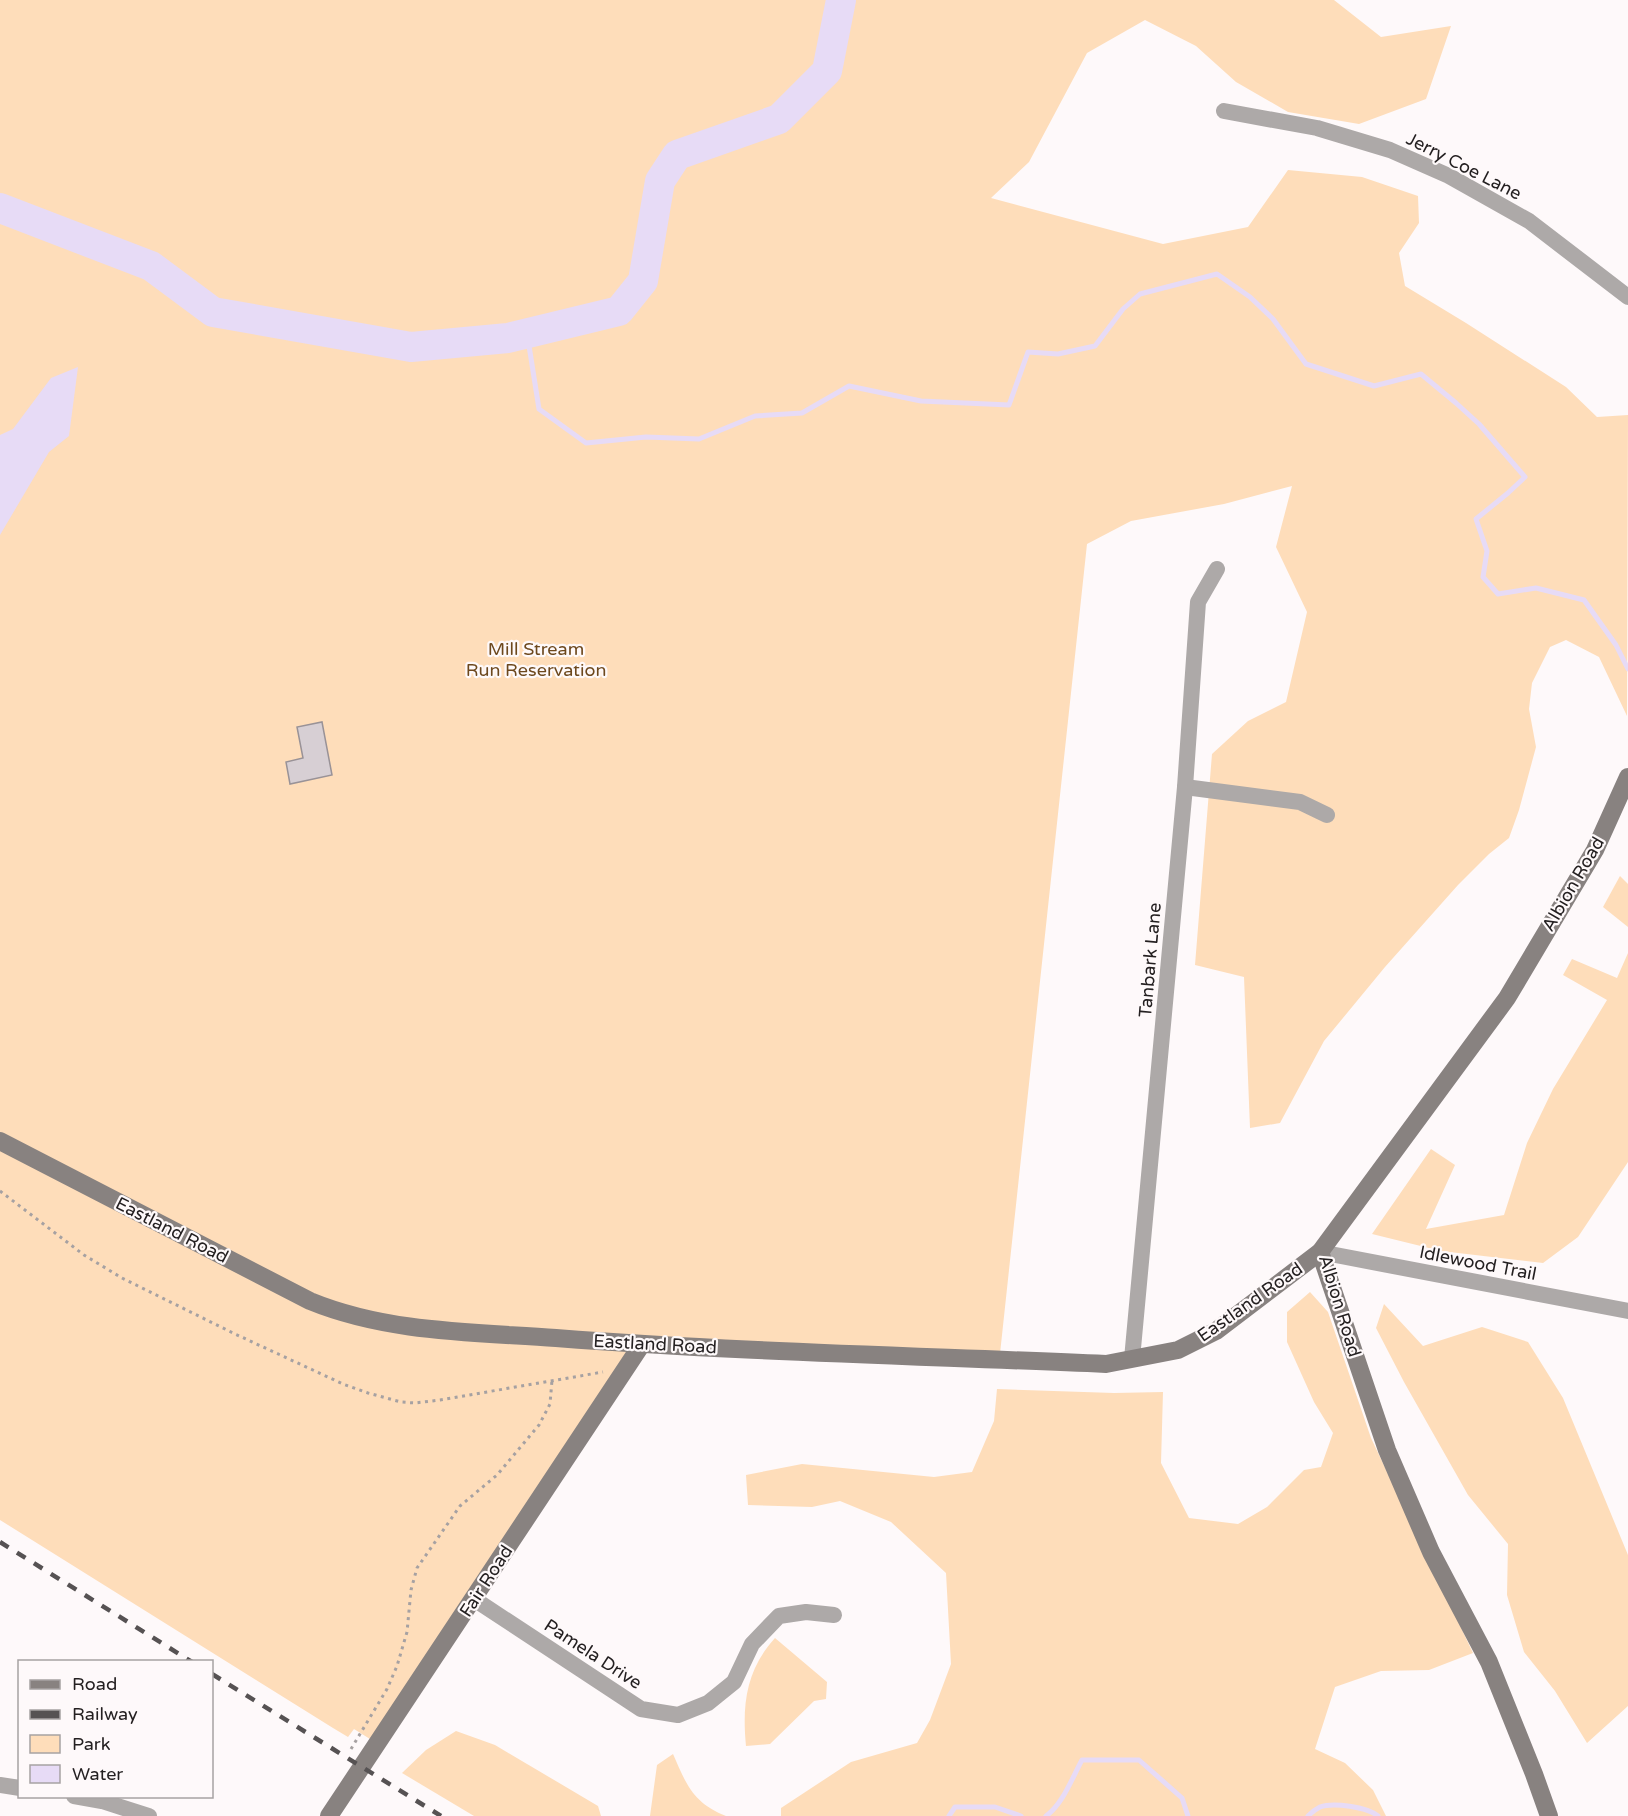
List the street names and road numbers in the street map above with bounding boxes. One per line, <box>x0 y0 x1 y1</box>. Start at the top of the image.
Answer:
street label: Jerry Coe Lane <box>1403 128 1525 204</box>
street label: Albion Road <box>1537 833 1609 935</box>
street label: Tanbark Lane <box>1134 902 1166 1018</box>
street label: Eastland Road <box>112 1192 232 1268</box>
street label: Idlewood Trail <box>1418 1241 1538 1285</box>
street label: Albion Road <box>1314 1252 1366 1360</box>
street label: Eastland Road <box>1193 1257 1307 1347</box>
street label: Eastland Road <box>593 1330 717 1358</box>
street label: Fair Road <box>455 1541 517 1621</box>
street label: Pamela Drive <box>540 1614 646 1694</box>

